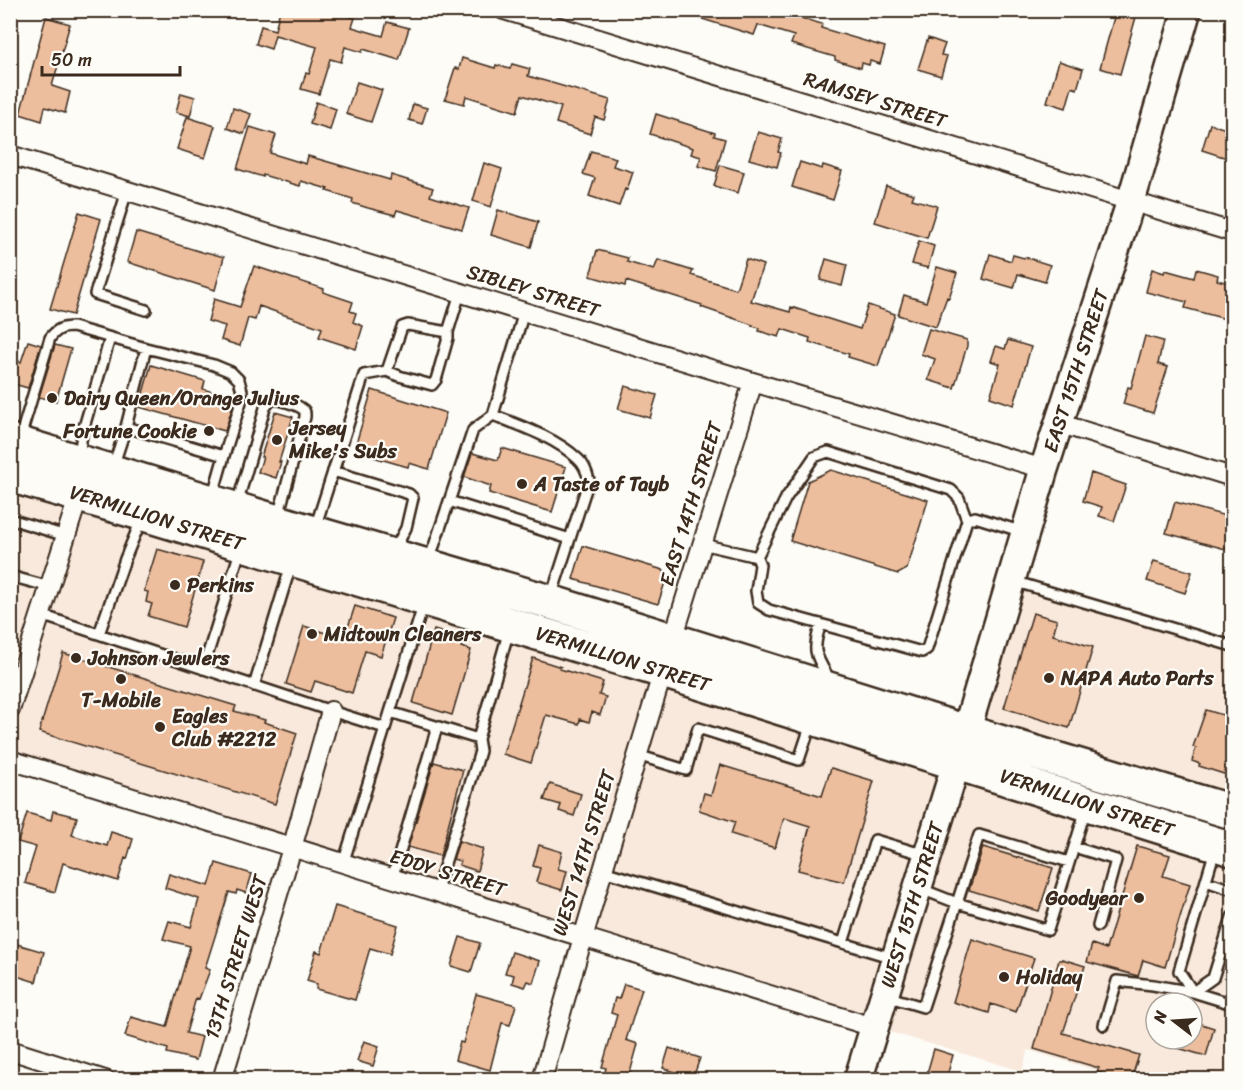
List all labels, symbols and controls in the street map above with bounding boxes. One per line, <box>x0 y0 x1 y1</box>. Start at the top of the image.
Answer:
scale bar <box>42 39 180 77</box>
text: 50 m <box>51 44 92 76</box>
street label: RAMSEY STREET <box>799 62 952 139</box>
street label: SIBLEY STREET <box>462 254 605 328</box>
street label: EAST 15TH STREET <box>1033 283 1119 457</box>
place label: Dairy Queen/Orange Julius <box>64 381 300 416</box>
marker: Dairy Queen/Orange Julius <box>45 391 59 405</box>
place label: Jersey Mike's Subs <box>288 411 398 469</box>
place label: Fortune Cookie <box>62 414 198 449</box>
street label: EAST 14TH STREET <box>649 416 733 591</box>
marker: Fortune Cookie <box>202 424 216 438</box>
marker: Jersey Mike's Subs <box>270 433 284 447</box>
place label: A Taste of Tayb <box>533 467 670 502</box>
street label: VERMILLION STREET <box>65 475 251 562</box>
marker: A Taste of Tayb <box>515 477 529 491</box>
place label: Perkins <box>187 568 255 603</box>
marker: Perkins <box>168 578 182 592</box>
street label: VERMILLION STREET <box>531 616 717 703</box>
place label: Midtown Cleaners <box>323 617 482 652</box>
marker: Midtown Cleaners <box>305 627 319 641</box>
place label: Johnson Jewlers <box>87 641 230 676</box>
marker: Johnson Jewlers <box>69 651 83 665</box>
place label: NAPA Auto Parts <box>1060 661 1214 696</box>
marker: NAPA Auto Parts <box>1042 671 1056 685</box>
marker: T-Mobile <box>114 672 128 686</box>
place label: T-Mobile <box>81 683 161 718</box>
place label: Eagles Club #2212 <box>171 699 277 757</box>
marker: Eagles Club #2212 <box>153 720 167 734</box>
street label: VERMILLION STREET <box>995 758 1180 848</box>
street label: WEST 14TH STREET <box>542 765 626 940</box>
street label: WEST 15TH STREET <box>870 817 954 992</box>
street label: EDDY STREET <box>386 839 512 908</box>
street label: 13TH STREET WEST <box>194 869 278 1044</box>
place label: Goodyear <box>1044 881 1129 916</box>
marker: Goodyear <box>1132 891 1146 905</box>
place label: Holiday <box>1015 960 1083 995</box>
marker: Holiday <box>997 970 1011 984</box>
north arrow <box>1144 991 1204 1051</box>
text: N <box>1144 1006 1176 1027</box>

